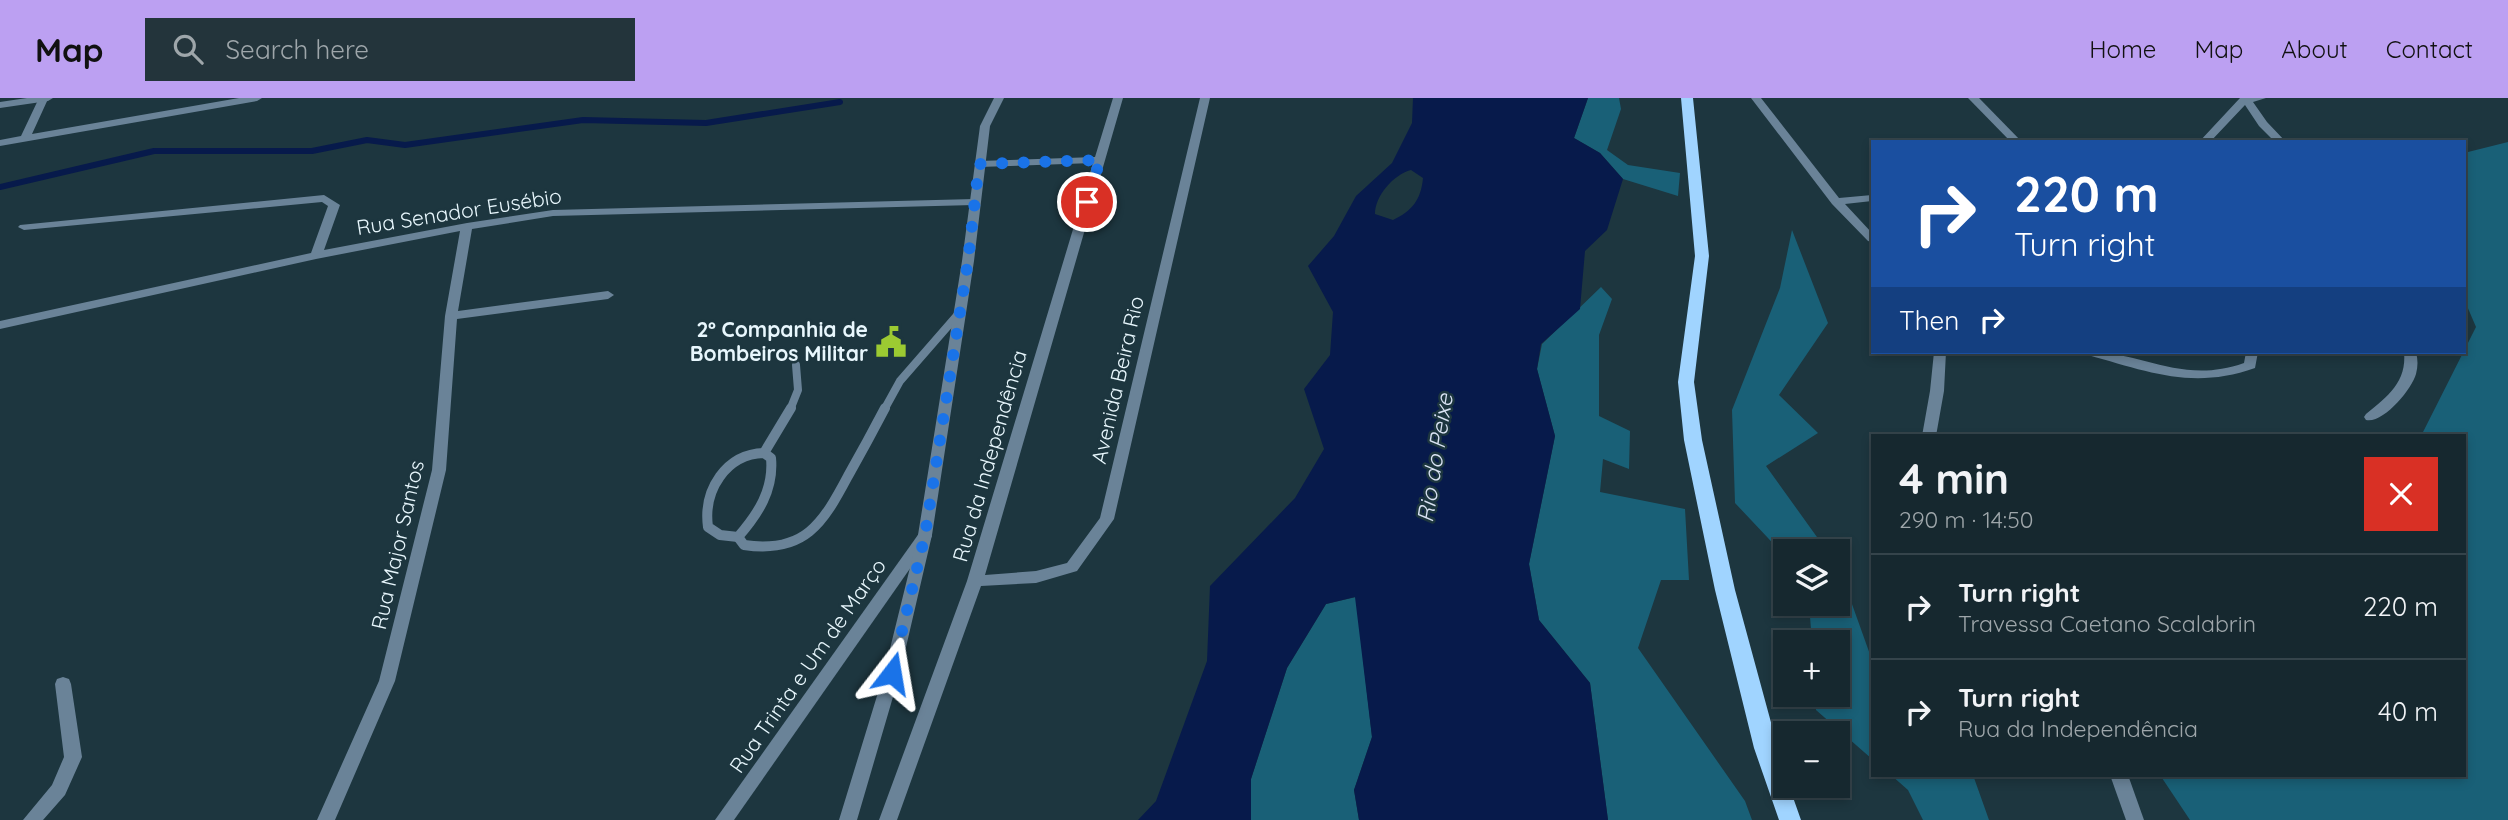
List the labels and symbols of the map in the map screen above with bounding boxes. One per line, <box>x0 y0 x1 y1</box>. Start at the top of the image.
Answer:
pin <box>1057 172 1117 232</box>
street label: Rua Senador Eusébio <box>354 182 563 240</box>
street label: Avenida Beira Rio <box>1085 293 1149 466</box>
place label: 2º Companhia de Bombeiros Militar <box>690 316 868 366</box>
public building icon: 2º Companhia de Bombeiros Militar <box>874 325 908 359</box>
street label: Rua da Independência <box>946 347 1032 565</box>
water label: Rio do Peixe <box>1410 391 1459 524</box>
street label: Rua Major Santos <box>365 458 429 632</box>
street label: Rua Trinta e Um de Março <box>723 553 891 778</box>
position arrow <box>855 636 929 710</box>

